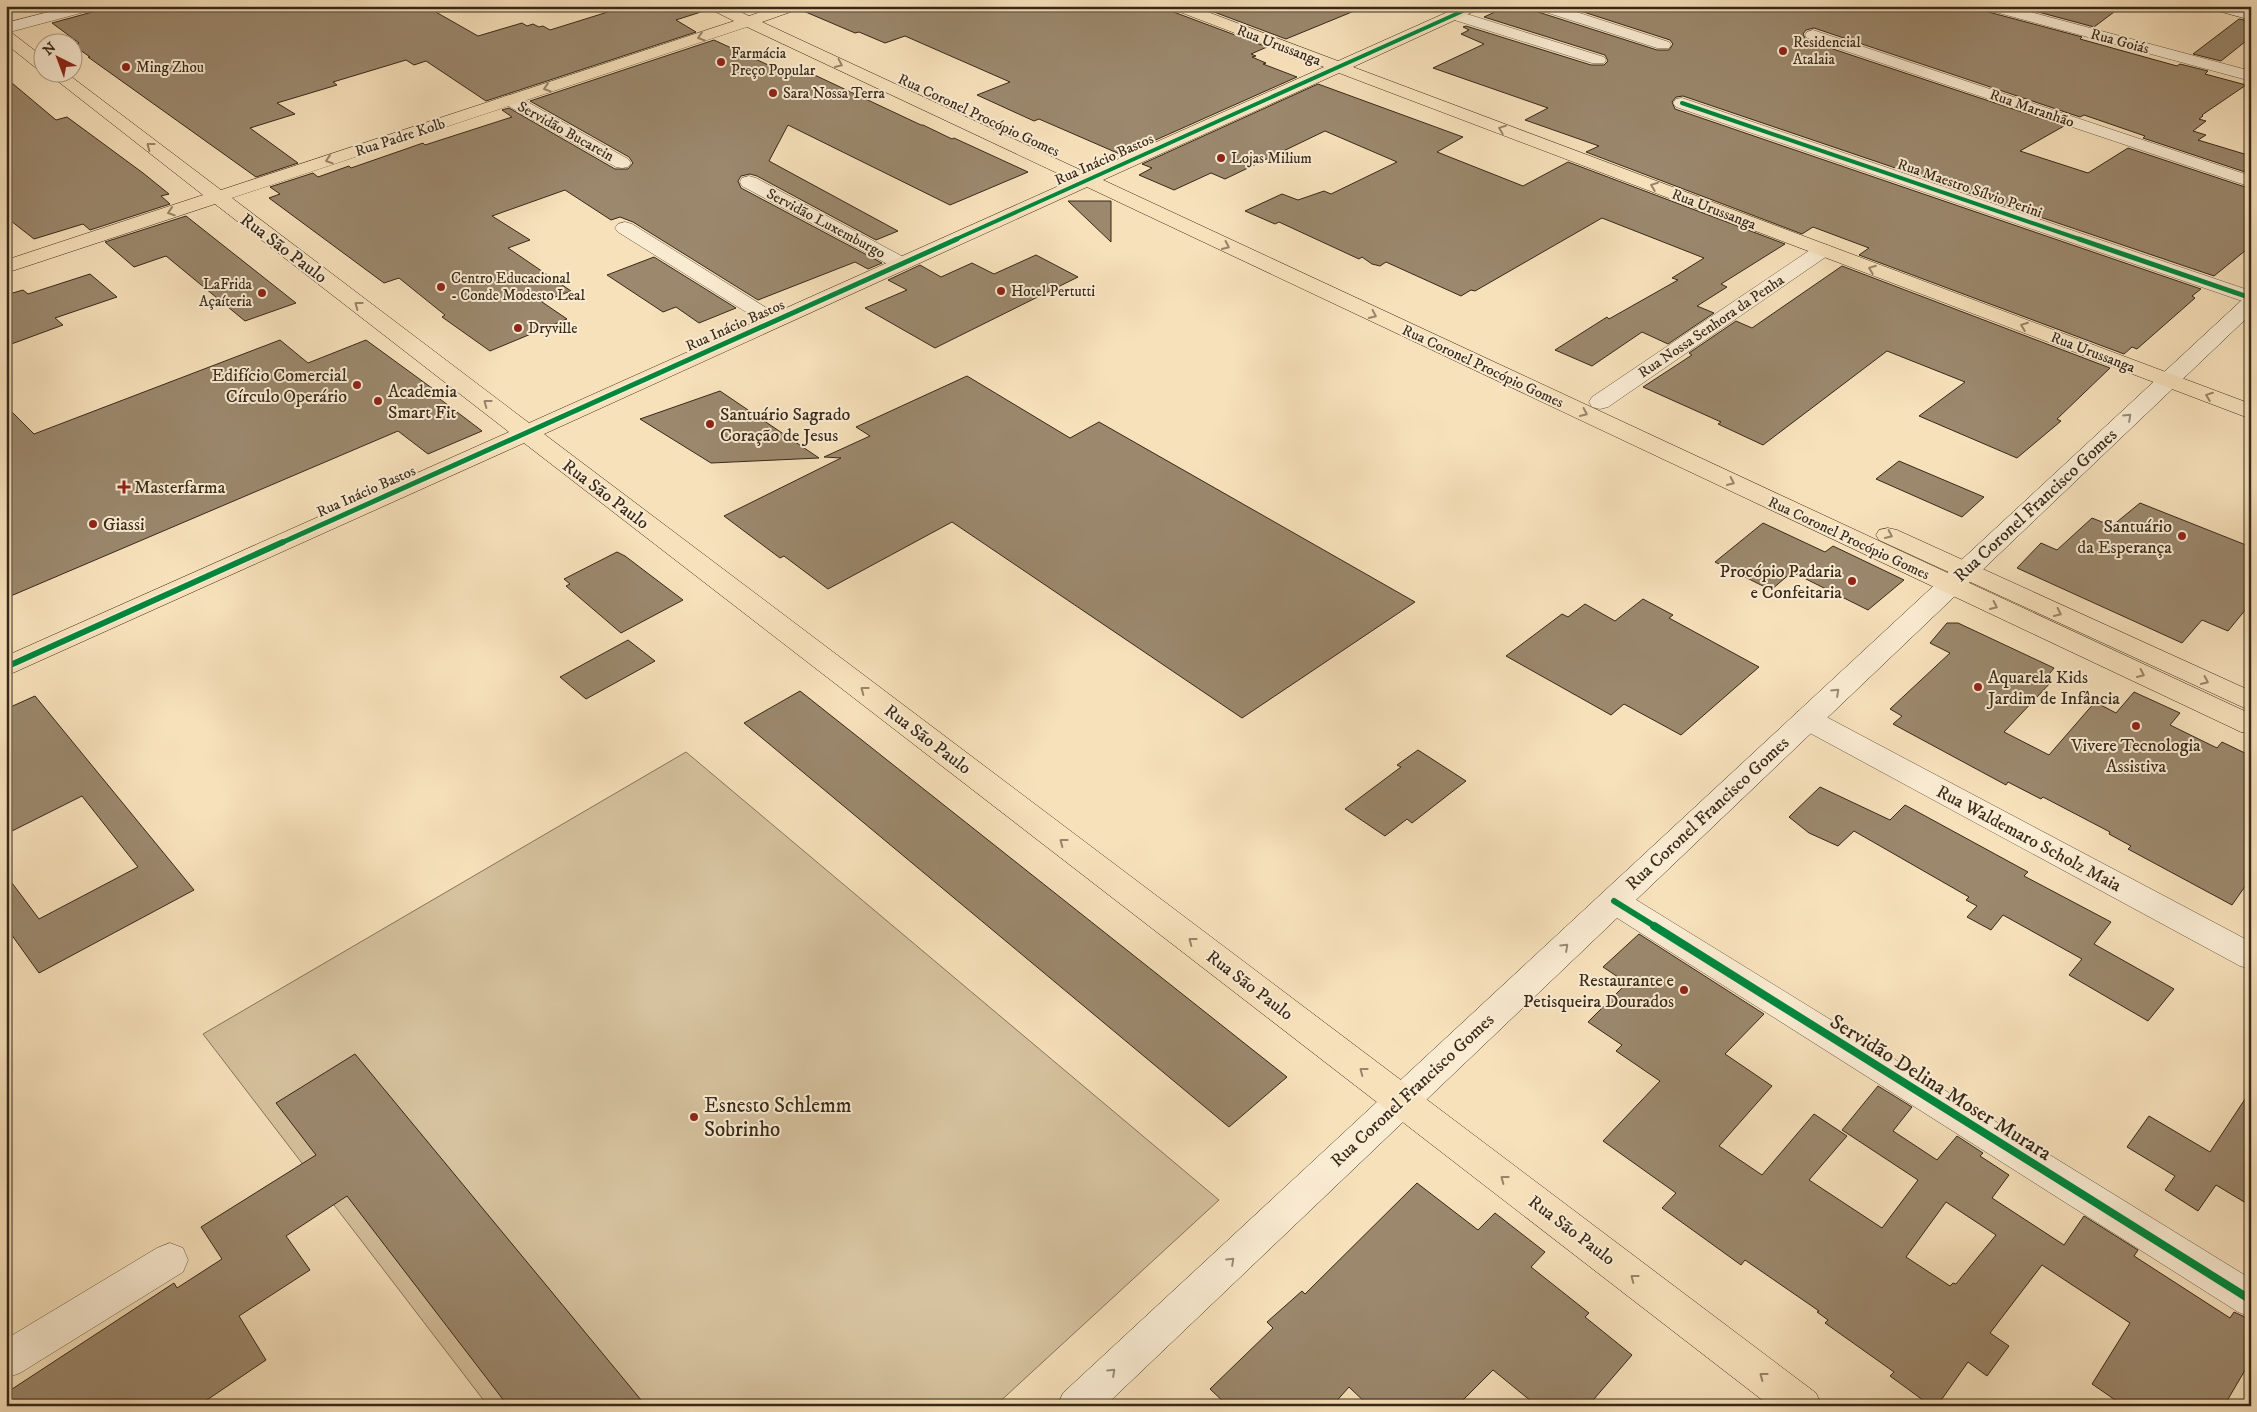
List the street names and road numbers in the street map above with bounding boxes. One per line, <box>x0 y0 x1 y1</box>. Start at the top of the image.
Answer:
street label: Rua Urussanga <box>1234 21 1324 70</box>
street label: Rua Goiás <box>2089 25 2151 58</box>
street label: Rua Coronel Procópio Gomes <box>895 70 1063 161</box>
street label: Rua Maranhão <box>1987 85 2077 132</box>
street label: Servidão Bucarein <box>514 97 618 166</box>
street label: Rua Padre Kolb <box>353 114 448 161</box>
street label: Rua Inácio Bastos <box>1052 129 1156 190</box>
street label: Rua Maestro Sílvio Perini <box>1895 155 2045 222</box>
street label: Servidão Luxemburgo <box>763 184 888 263</box>
street label: Rua Urussanga <box>1669 185 1759 234</box>
street label: Rua São Paulo <box>236 209 331 289</box>
street label: Rua Nossa Senhora da Penha <box>1635 270 1788 382</box>
street label: Rua Inácio Bastos <box>683 295 787 356</box>
street label: Rua Coronel Procópio Gomes <box>1399 321 1567 412</box>
street label: Rua Urussanga <box>2048 328 2138 377</box>
street label: Rua Coronel Francisco Gomes <box>1949 424 2122 587</box>
street label: Rua São Paulo <box>558 455 653 535</box>
street label: Rua Inácio Bastos <box>314 461 418 522</box>
street label: Rua Coronel Procópio Gomes <box>1765 493 1933 584</box>
street label: Rua São Paulo <box>880 700 975 780</box>
street label: Rua Coronel Francisco Gomes <box>1621 732 1794 895</box>
street label: Rua Waldemaro Scholz Maia <box>1932 781 2125 897</box>
street label: Rua São Paulo <box>1202 946 1297 1026</box>
street label: Rua Coronel Francisco Gomes <box>1326 1009 1499 1172</box>
street label: Servidão Delina Moser Murara <box>1825 1009 2056 1167</box>
street label: Rua São Paulo <box>1524 1191 1619 1271</box>

